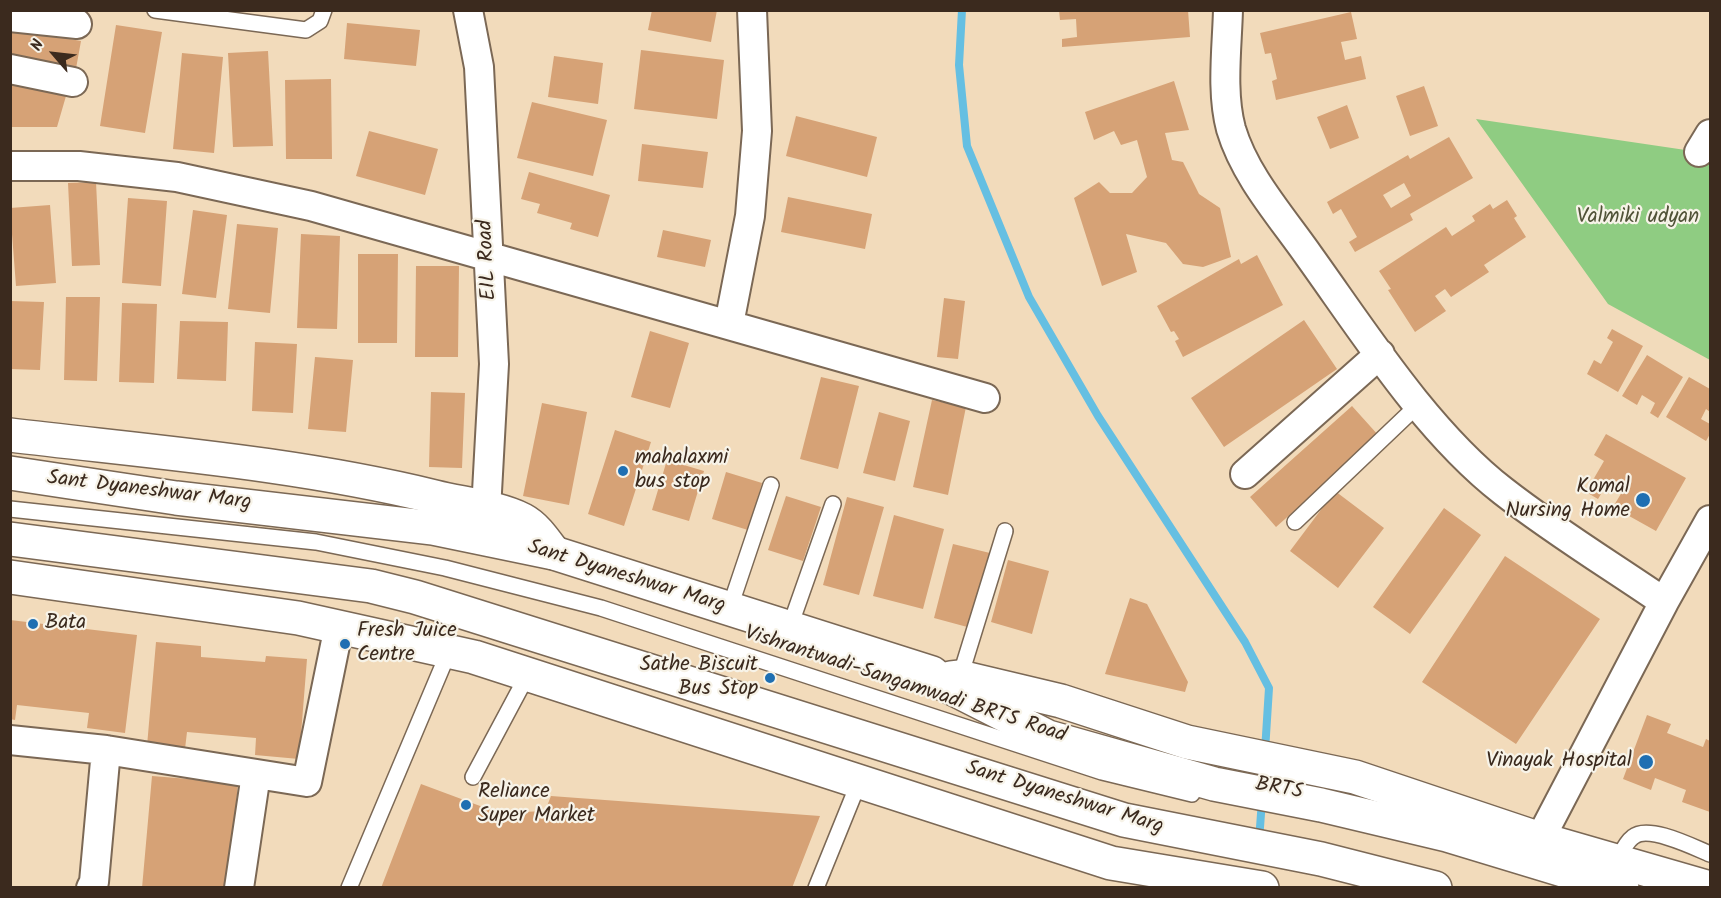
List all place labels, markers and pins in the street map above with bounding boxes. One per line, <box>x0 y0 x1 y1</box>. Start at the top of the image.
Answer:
place label: mahalaxmi bus stop <box>635 446 728 496</box>
marker: mahalaxmi bus stop <box>616 464 630 478</box>
place label: Komal Nursing Home <box>1505 475 1630 525</box>
marker: Komal Nursing Home <box>1634 491 1652 509</box>
place label: Bata <box>45 611 86 637</box>
marker: Bata <box>26 617 40 631</box>
place label: Fresh Juice Centre <box>357 619 457 669</box>
marker: Fresh Juice Centre <box>338 637 352 651</box>
place label: Sathe Biscuit Bus Stop <box>640 653 758 703</box>
marker: Sathe Biscuit Bus Stop <box>763 671 777 685</box>
place label: Vinayak Hospital <box>1486 749 1632 775</box>
marker: Vinayak Hospital <box>1637 753 1655 771</box>
place label: Reliance Super Market <box>478 780 595 830</box>
marker: Reliance Super Market <box>459 798 473 812</box>

